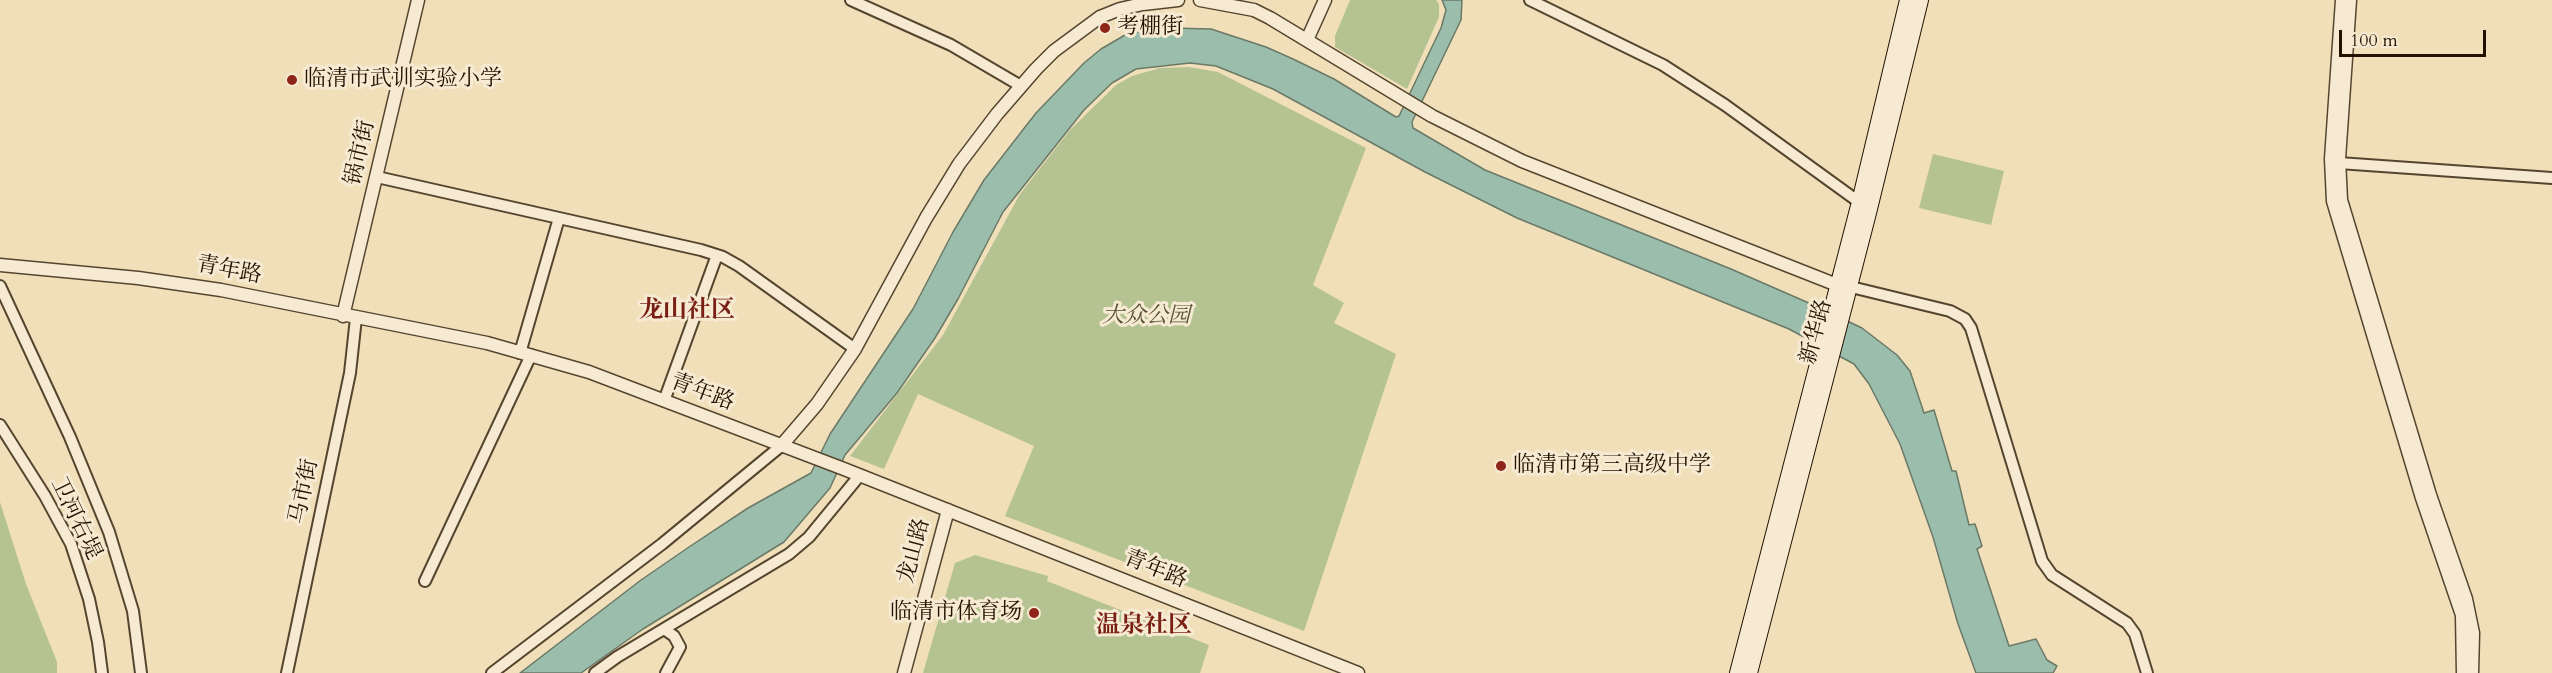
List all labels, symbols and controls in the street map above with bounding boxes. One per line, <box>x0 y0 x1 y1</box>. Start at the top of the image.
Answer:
place label: 考棚街 <box>1117 15 1183 41</box>
scale bar <box>2342 18 2489 56</box>
marker: 考棚街 <box>1098 21 1112 35</box>
text: 100 m <box>2350 28 2398 53</box>
place label: 临清市武训实验小学 <box>304 67 502 93</box>
marker: 临清市武训实验小学 <box>285 73 299 87</box>
street label: 锅市街 <box>341 118 381 188</box>
street label: 青年路 <box>194 252 264 290</box>
district label: 龙山社区 <box>639 297 735 325</box>
street label: 新华路 <box>1796 297 1838 367</box>
park label: 大众公园 <box>1102 304 1190 330</box>
street label: 青年路 <box>666 369 738 417</box>
place label: 临清市第三高级中学 <box>1513 453 1711 479</box>
street label: 马市街 <box>285 457 325 527</box>
marker: 临清市第三高级中学 <box>1494 459 1508 473</box>
street label: 卫河右堤 <box>44 474 106 564</box>
street label: 龙山路 <box>894 516 936 586</box>
street label: 青年路 <box>1119 545 1191 595</box>
place label: 临清市体育场 <box>890 600 1022 626</box>
marker: 临清市体育场 <box>1027 606 1041 620</box>
district label: 温泉社区 <box>1096 612 1192 640</box>

